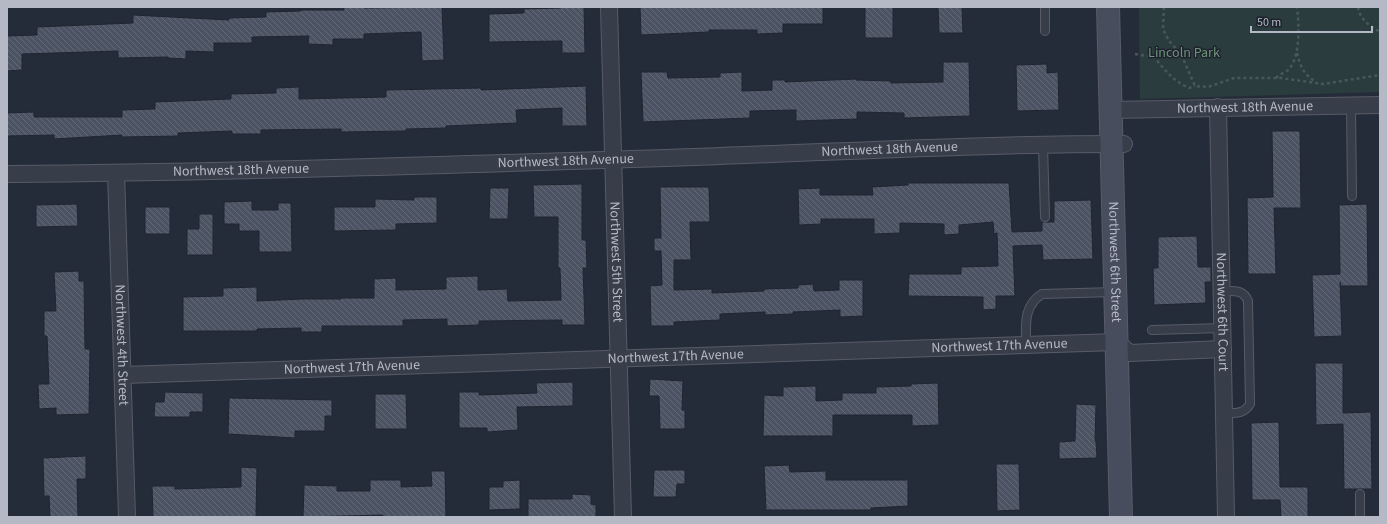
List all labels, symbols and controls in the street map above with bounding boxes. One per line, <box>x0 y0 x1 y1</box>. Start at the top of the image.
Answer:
scale bar <box>1251 8 1372 34</box>
text: 50 m <box>1257 14 1281 31</box>
park label: Lincoln Park <box>1148 43 1220 63</box>
street label: Northwest 18th Avenue <box>1177 96 1313 119</box>
street label: Northwest 18th Avenue <box>821 137 958 162</box>
street label: Northwest 18th Avenue <box>497 149 634 173</box>
street label: Northwest 18th Avenue <box>173 159 309 182</box>
street label: Northwest 5th Street <box>604 201 628 323</box>
street label: Northwest 6th Street <box>1103 201 1126 323</box>
street label: Northwest 6th Court <box>1211 252 1233 372</box>
street label: Northwest 4th Street <box>110 284 133 406</box>
street label: Northwest 17th Avenue <box>931 334 1068 358</box>
street label: Northwest 17th Avenue <box>607 344 744 369</box>
street label: Northwest 17th Avenue <box>283 355 420 380</box>

